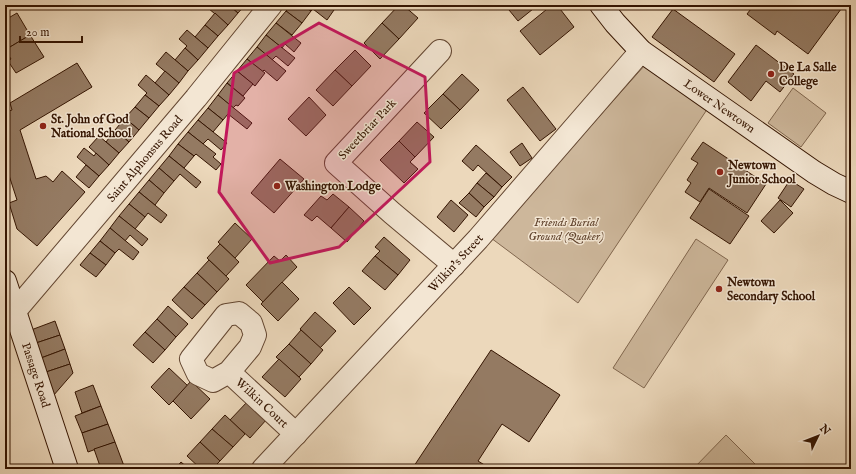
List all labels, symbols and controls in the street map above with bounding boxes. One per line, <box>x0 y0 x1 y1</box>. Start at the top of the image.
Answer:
scale bar <box>20 18 82 44</box>
text: 20 m <box>26 25 49 40</box>
place label: De La Salle College <box>779 60 837 90</box>
marker: De La Salle College <box>766 69 776 79</box>
street label: Lower Newtown <box>681 76 758 137</box>
street label: Sweetbriar Park <box>335 95 400 163</box>
place label: St. John of God National School <box>50 112 132 141</box>
street label: Saint Alphonsus Road <box>104 112 186 205</box>
marker: St. John of God National School <box>38 121 48 131</box>
place label: Newtown Junior School <box>726 158 796 188</box>
marker: Newtown Junior School <box>715 167 725 177</box>
place label: Washington Lodge <box>284 179 381 195</box>
marker: Washington Lodge <box>272 181 282 191</box>
park label: Friends Burial Ground (Quaker) <box>528 215 604 244</box>
street label: Wilkin's Street <box>425 231 487 295</box>
place label: Newtown Secondary School <box>726 275 816 305</box>
marker: Newtown Secondary School <box>714 284 724 294</box>
street label: Passage Road <box>18 341 53 410</box>
street label: Wilkin Court <box>232 375 291 431</box>
north arrow <box>798 416 838 456</box>
text: N <box>816 421 833 438</box>

